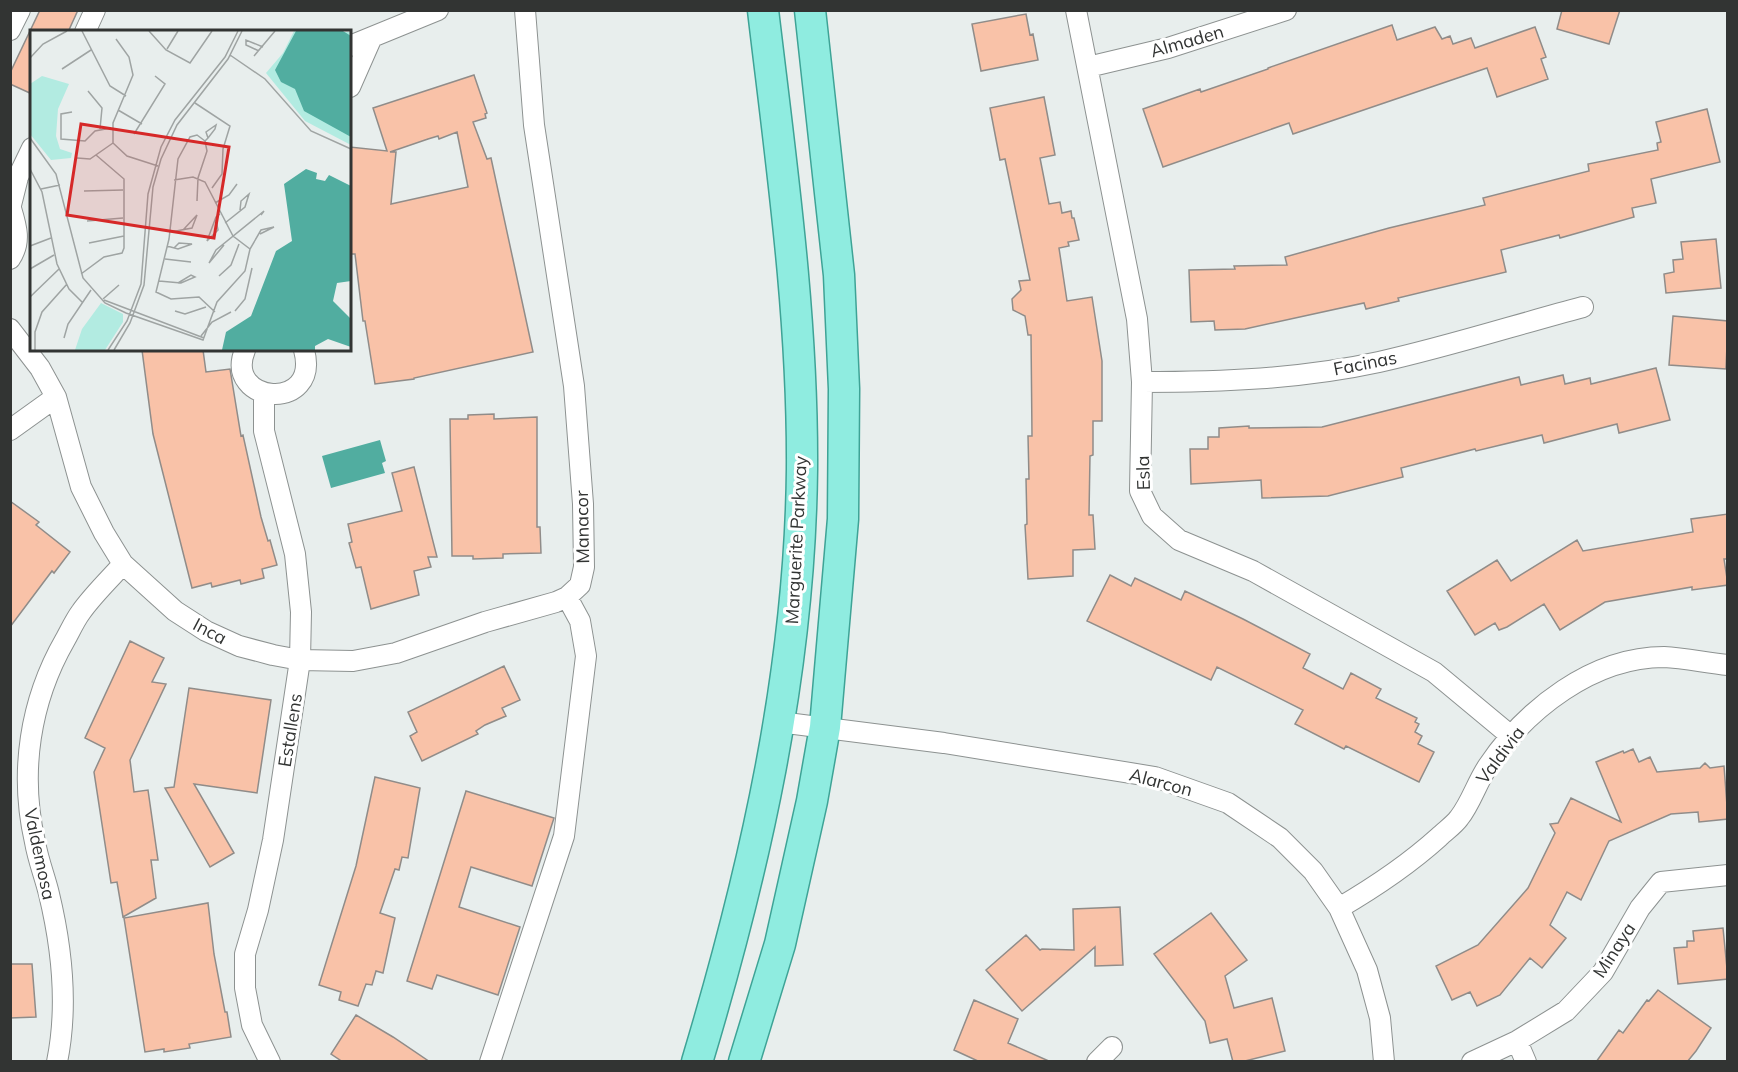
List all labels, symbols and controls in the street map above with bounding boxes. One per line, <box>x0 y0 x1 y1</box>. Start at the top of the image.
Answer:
street label: Almaden <box>1148 20 1226 62</box>
inset map <box>30 30 351 351</box>
street label: Facinas <box>1331 346 1399 380</box>
street label: Marguerite Parkway <box>780 455 812 625</box>
street label: Esla <box>1131 455 1155 491</box>
street label: Manacor <box>570 490 594 564</box>
street label: Inca <box>189 613 231 649</box>
street label: Estallens <box>273 691 307 768</box>
street label: Valdivia <box>1471 722 1529 788</box>
street label: Alarcon <box>1127 763 1195 801</box>
street label: Valdemosa <box>19 806 61 902</box>
street label: Minaya <box>1588 918 1640 982</box>

